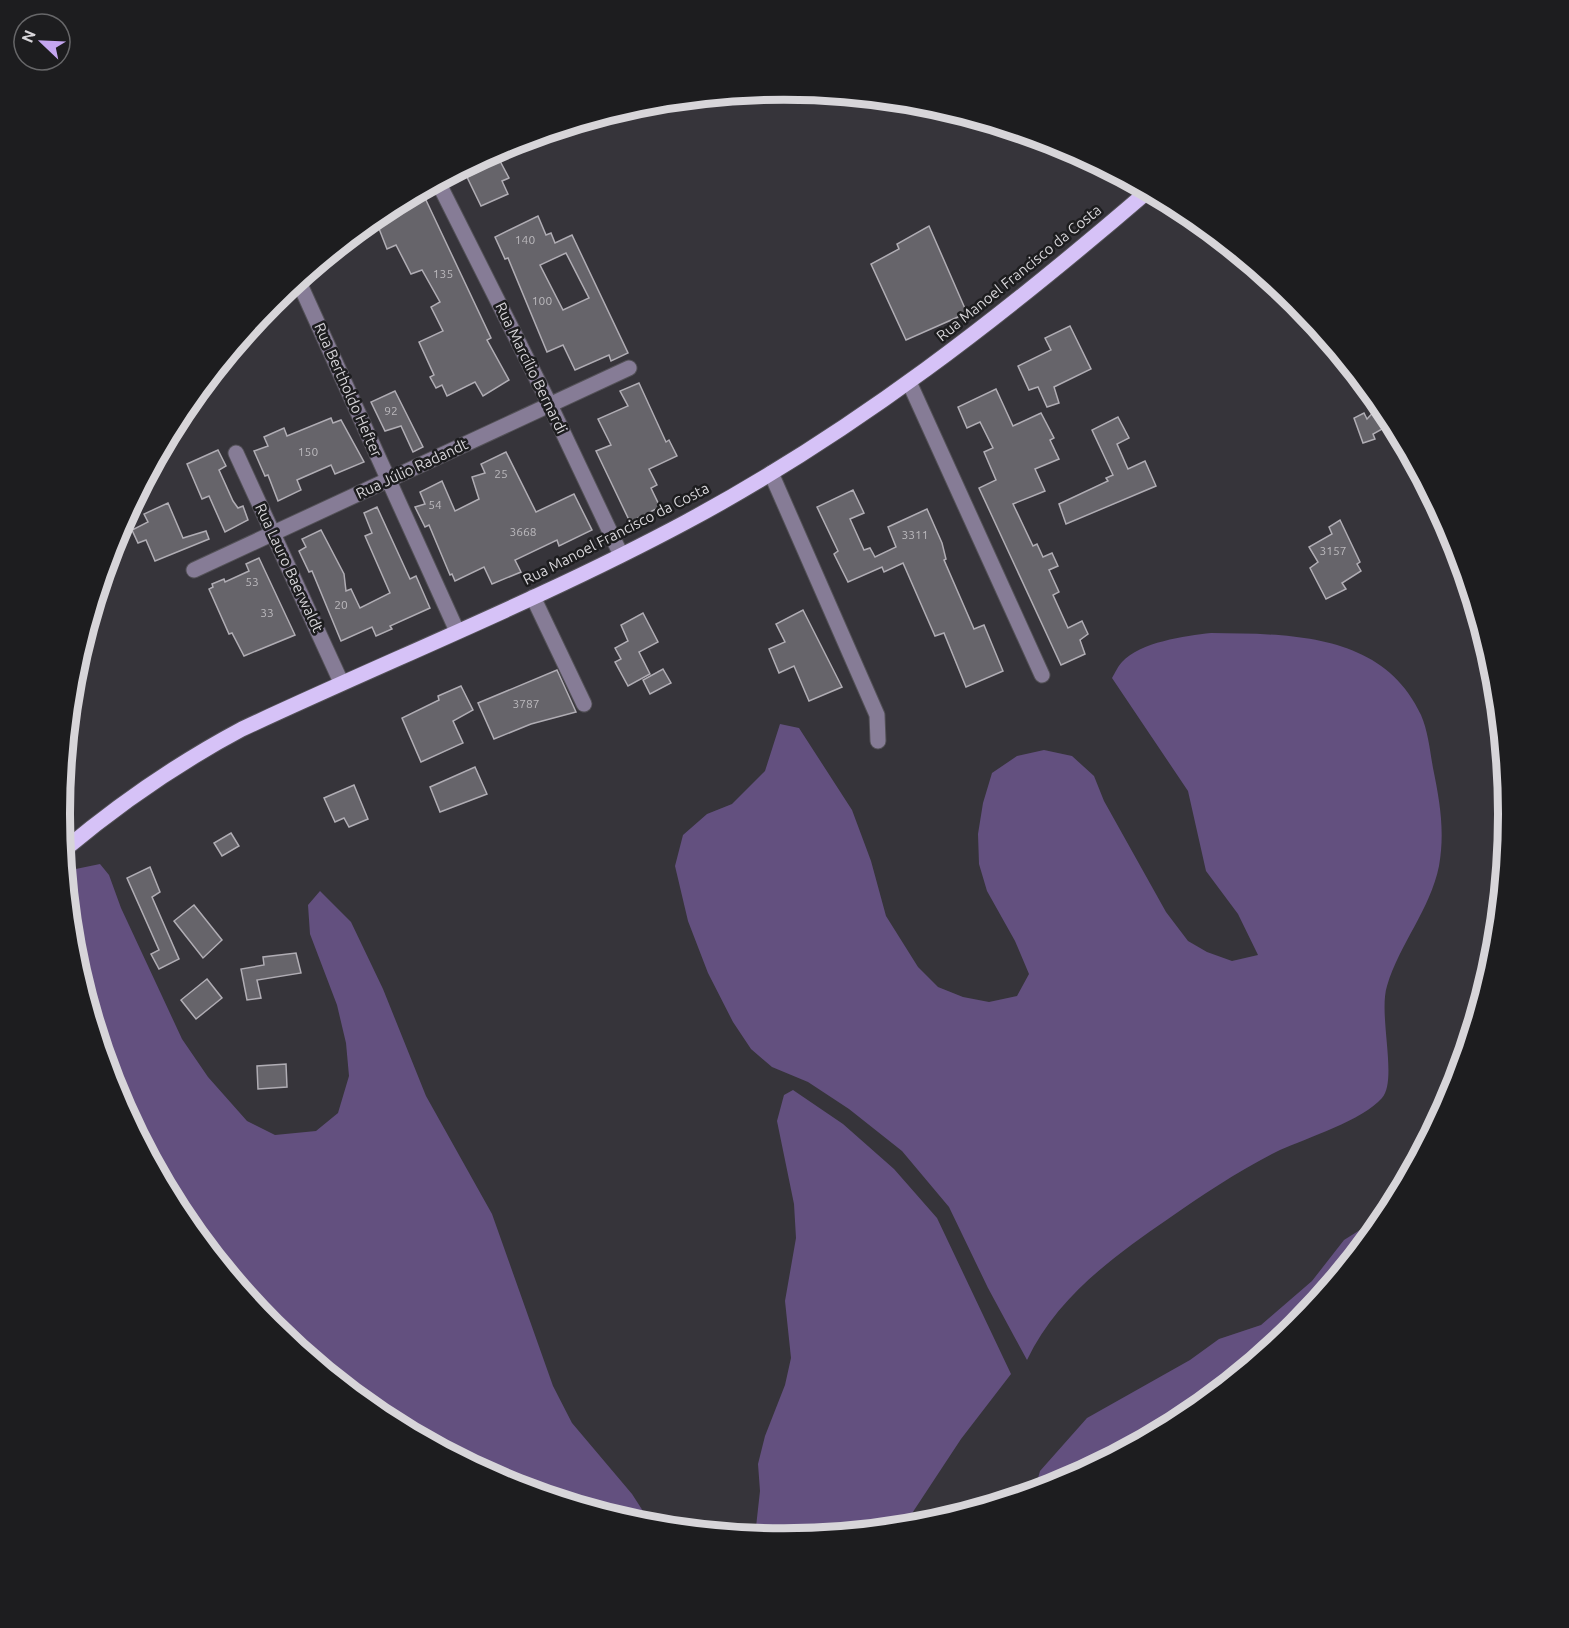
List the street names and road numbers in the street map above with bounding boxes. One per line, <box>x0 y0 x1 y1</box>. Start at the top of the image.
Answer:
street label: Rua Manoel Francisco da Costa <box>933 201 1104 344</box>
street label: Rua Marcílio Bernardi <box>492 299 571 436</box>
street label: Rua Bertholdo Hefter <box>311 320 386 460</box>
street label: Rua Júlio Radandt <box>353 435 471 502</box>
street label: Rua Manoel Francisco da Costa <box>520 479 712 588</box>
street label: Rua Lauro Baerwaldt <box>252 501 327 635</box>

